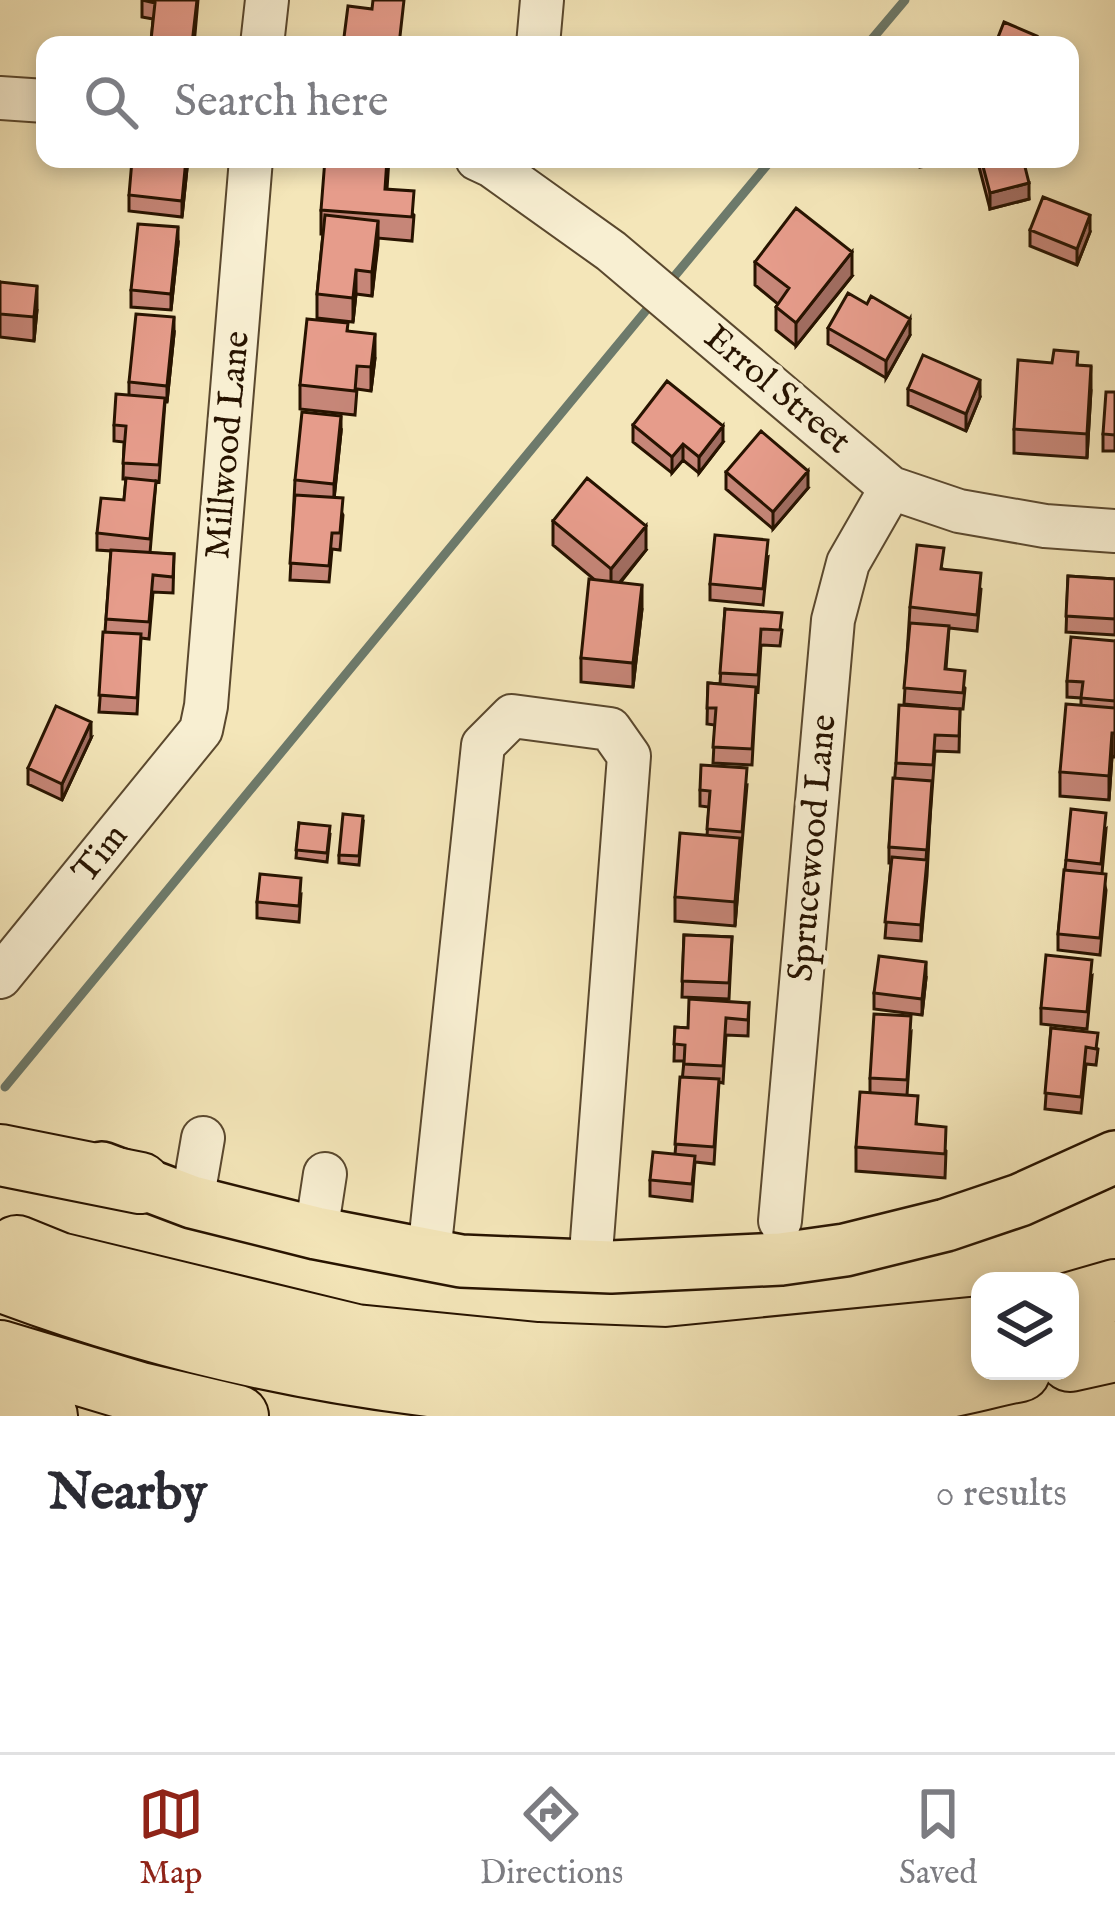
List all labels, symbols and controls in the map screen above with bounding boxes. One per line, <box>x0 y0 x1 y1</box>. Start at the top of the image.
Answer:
search box <box>36 36 1079 168</box>
icon: search <box>78 69 144 135</box>
text: Search here <box>174 74 388 131</box>
street label: Errol Street <box>694 315 860 465</box>
street label: Millwood Lane <box>195 329 261 561</box>
street label: Sprucewood Lane <box>778 713 848 983</box>
street label: Tim <box>63 815 139 893</box>
map controls <box>971 1272 1079 1380</box>
button: layers <box>971 1272 1079 1380</box>
text: Nearby <box>48 1462 207 1527</box>
text: 0 results <box>935 1470 1067 1519</box>
tab: Map <box>138 1781 204 1895</box>
tab: Directions <box>480 1781 623 1895</box>
tab: Saved <box>899 1781 977 1895</box>

